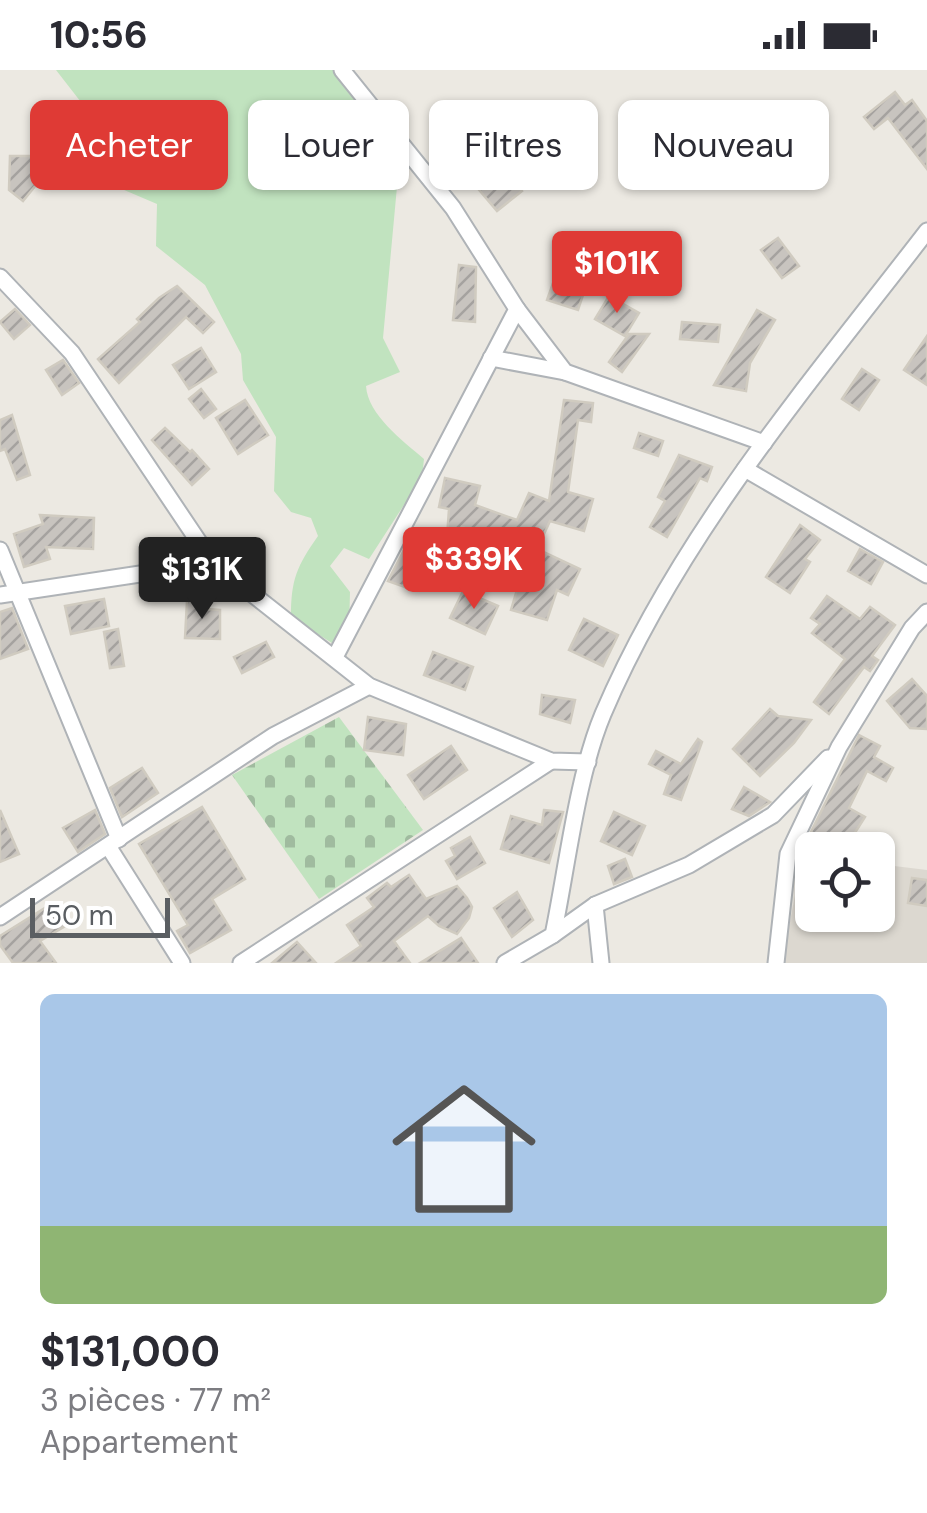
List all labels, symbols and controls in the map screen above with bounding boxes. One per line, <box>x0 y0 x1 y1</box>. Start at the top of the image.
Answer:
text: 10:56 <box>50 10 148 60</box>
chip: Acheter <box>30 100 228 190</box>
chip: Louer <box>248 100 409 190</box>
chip: Filtres <box>429 100 598 190</box>
chip: Nouveau <box>618 100 829 190</box>
pin: $101K <box>547 231 687 316</box>
text: $101K <box>574 242 660 284</box>
pin: $339K <box>404 527 544 612</box>
pin: $131K <box>132 537 272 622</box>
text: $339K <box>425 538 523 580</box>
text: $131K <box>161 548 243 590</box>
map controls <box>795 832 895 932</box>
button: locate <box>795 832 895 932</box>
scale bar <box>30 893 170 938</box>
text: 50 m <box>45 897 114 934</box>
icon: home <box>374 1059 554 1239</box>
text: $131,000 <box>40 1324 220 1379</box>
text: 3 pièces · 77 m² <box>40 1379 271 1421</box>
text: Appartement <box>40 1421 238 1463</box>

